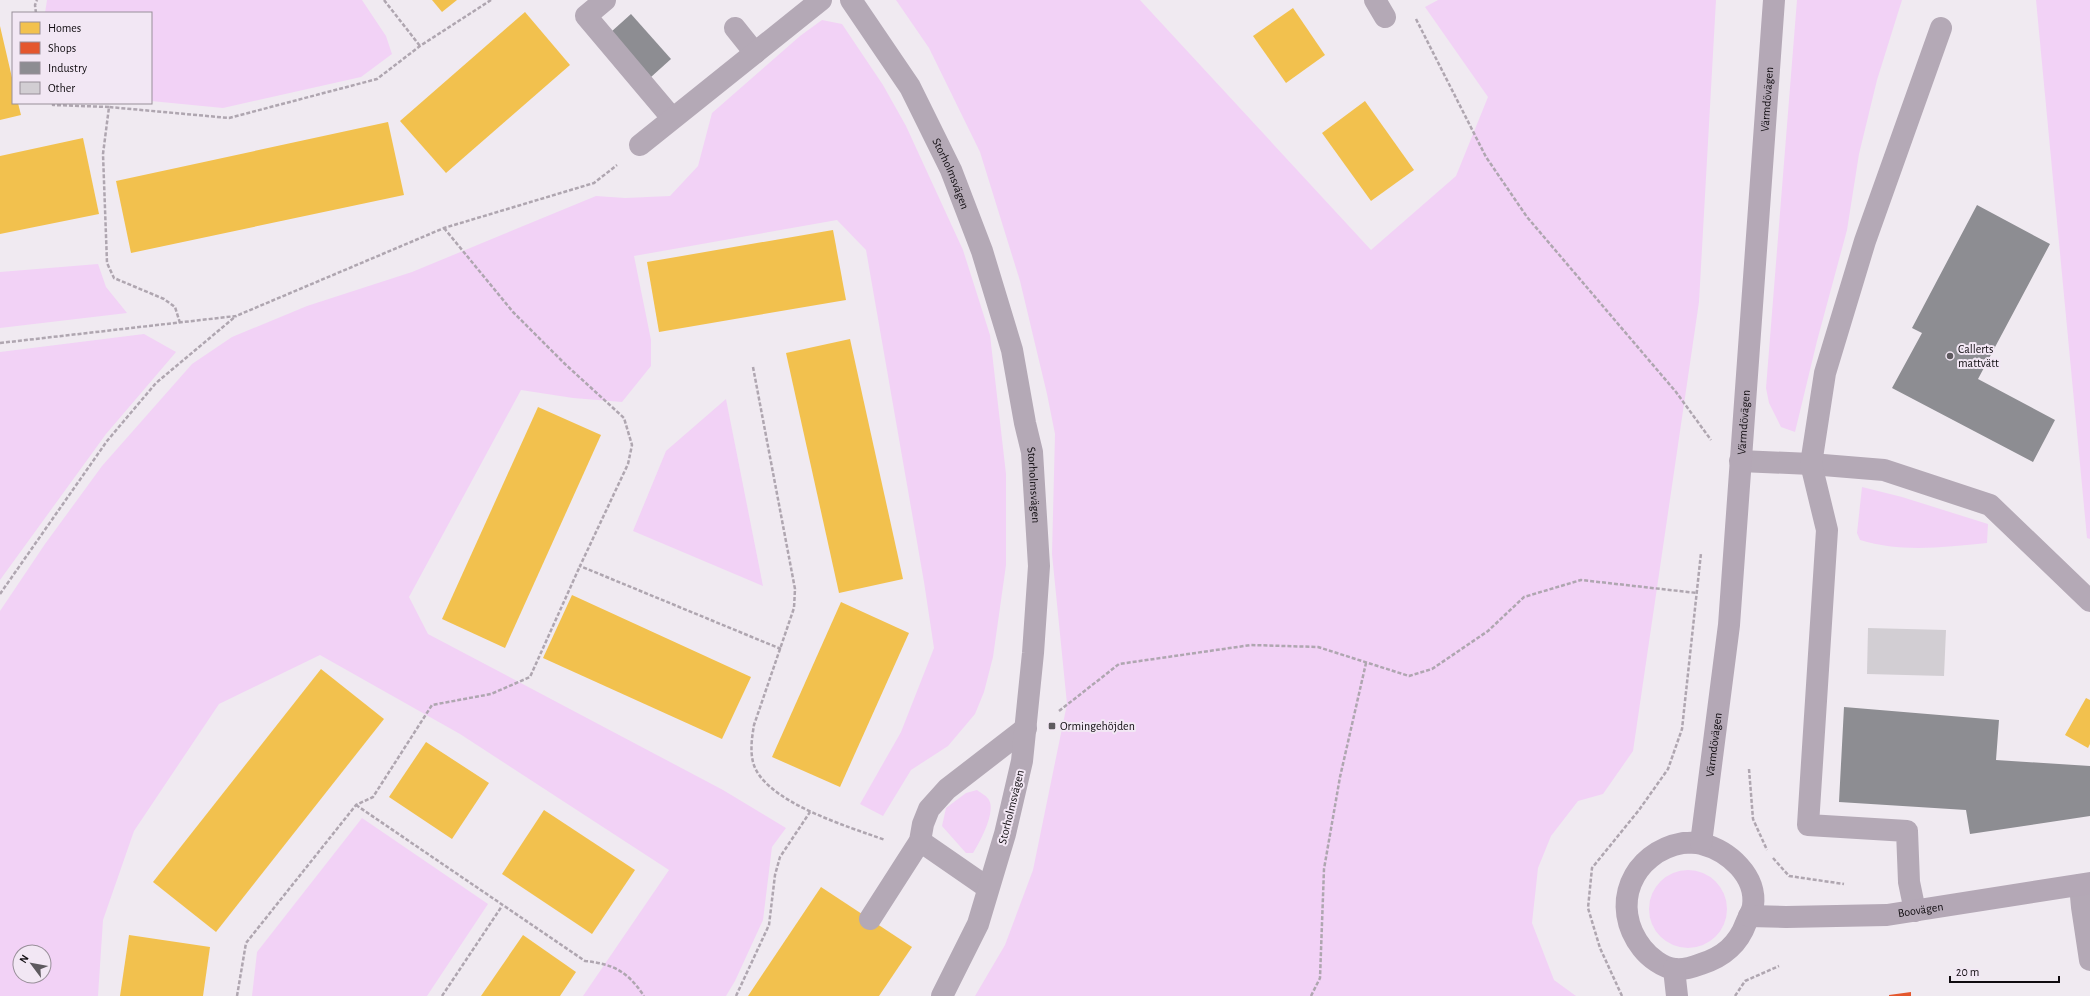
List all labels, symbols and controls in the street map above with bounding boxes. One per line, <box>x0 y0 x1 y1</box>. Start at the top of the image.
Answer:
legend <box>12 12 152 104</box>
text: Homes <box>48 22 81 34</box>
text: Shops <box>48 42 76 54</box>
text: Industry <box>48 62 87 75</box>
street label: Värmdövägen <box>1759 66 1775 132</box>
text: Other <box>48 82 75 94</box>
street label: Storholmsvägen <box>930 136 971 211</box>
place label: Callerts mattvätt <box>1958 343 1999 369</box>
marker: Callerts mattvätt <box>1945 351 1955 361</box>
street label: Värmdövägen <box>1735 389 1752 455</box>
street label: Storholmsvägen <box>1025 446 1042 524</box>
street label: Värmdövägen <box>1704 712 1724 778</box>
place label: Ormingehöjden <box>1060 720 1135 733</box>
marker: Ormingehöjden <box>1047 721 1057 731</box>
street label: Storholmsvägen <box>996 769 1026 845</box>
street label: Boovägen <box>1897 900 1944 919</box>
north arrow <box>12 944 52 984</box>
text: N <box>17 953 31 965</box>
scale bar <box>1950 958 2059 984</box>
text: 20 m <box>1956 966 1979 978</box>

